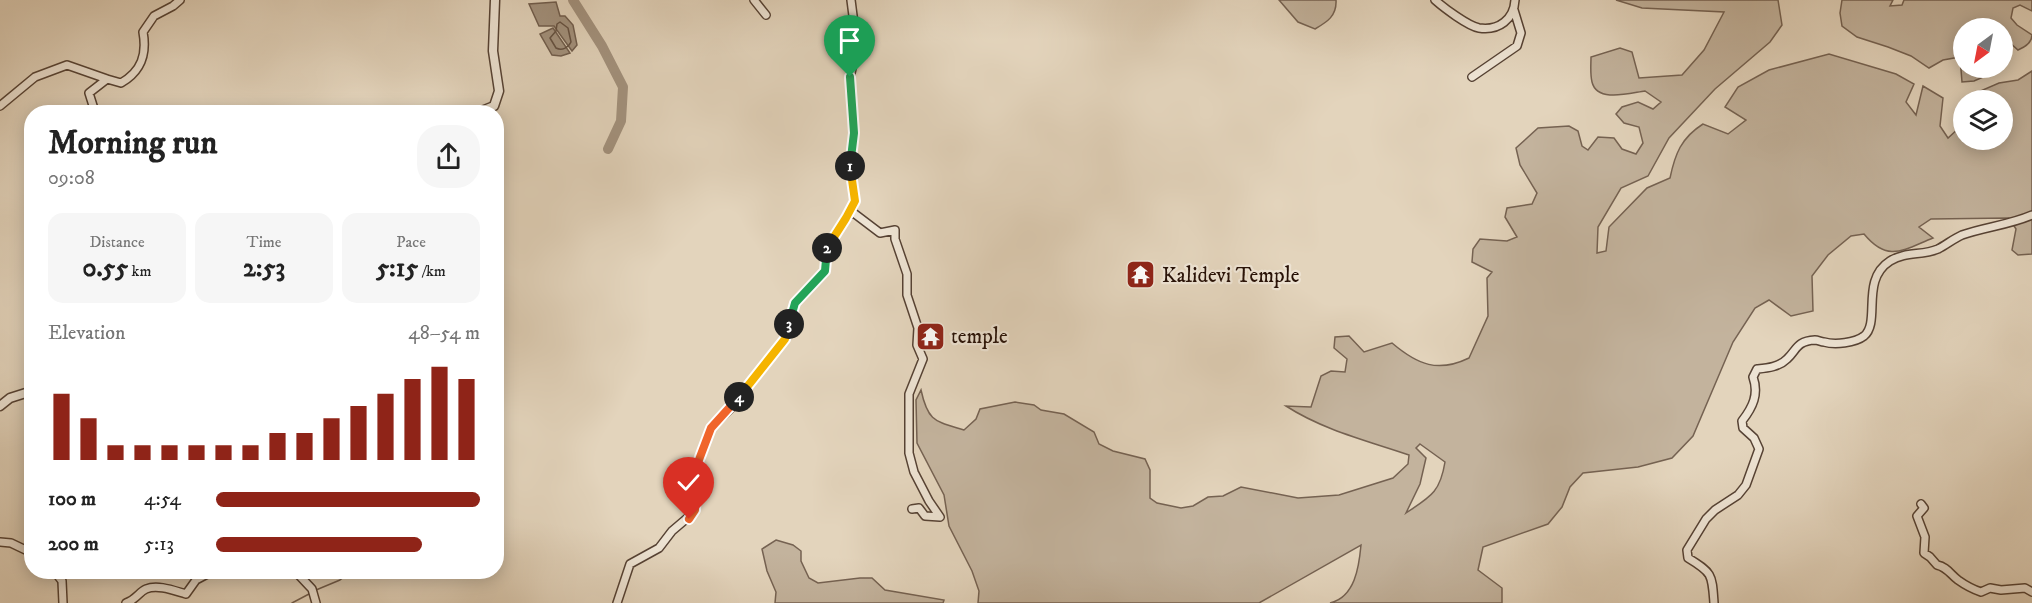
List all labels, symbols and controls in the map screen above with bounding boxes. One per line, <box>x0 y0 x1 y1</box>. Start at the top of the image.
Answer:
pin <box>824 15 875 77</box>
north arrow <box>1953 18 2013 78</box>
map controls <box>1953 18 2013 150</box>
icon: arrive <box>833 24 866 57</box>
button: layers <box>1953 90 2013 150</box>
text: Morning run <box>48 123 217 164</box>
button: share <box>417 125 480 188</box>
pin: 1 <box>835 151 865 181</box>
text: 1 <box>847 156 853 176</box>
text: 09:08 <box>48 166 95 191</box>
text: Distance <box>89 232 145 252</box>
text: Time <box>247 232 281 252</box>
text: Pace <box>396 232 426 252</box>
pin: 2 <box>812 233 842 263</box>
text: 2 <box>823 238 831 258</box>
text: 0.55 <box>82 252 128 285</box>
text: 2:53 <box>243 252 285 285</box>
text: 5:15 <box>376 252 418 285</box>
temple icon: Kalidevi Temple <box>1125 259 1157 291</box>
text: km <box>128 261 152 281</box>
text: /km <box>418 261 446 281</box>
place label: Kalidevi Temple <box>1162 263 1300 289</box>
pin: 3 <box>774 309 804 339</box>
text: 3 <box>786 314 792 334</box>
temple icon: temple <box>914 320 946 352</box>
text: Elevation <box>48 321 125 346</box>
text: 48–54 m <box>408 321 480 346</box>
place label: temple <box>951 324 1008 350</box>
pin: 4 <box>724 382 754 412</box>
text: 4 <box>734 387 744 407</box>
pin <box>663 457 714 519</box>
icon: check <box>672 466 705 499</box>
text: 100 m <box>48 487 96 512</box>
text: 4:54 <box>144 487 181 512</box>
text: 200 m <box>48 532 99 557</box>
text: 5:13 <box>144 532 174 557</box>

